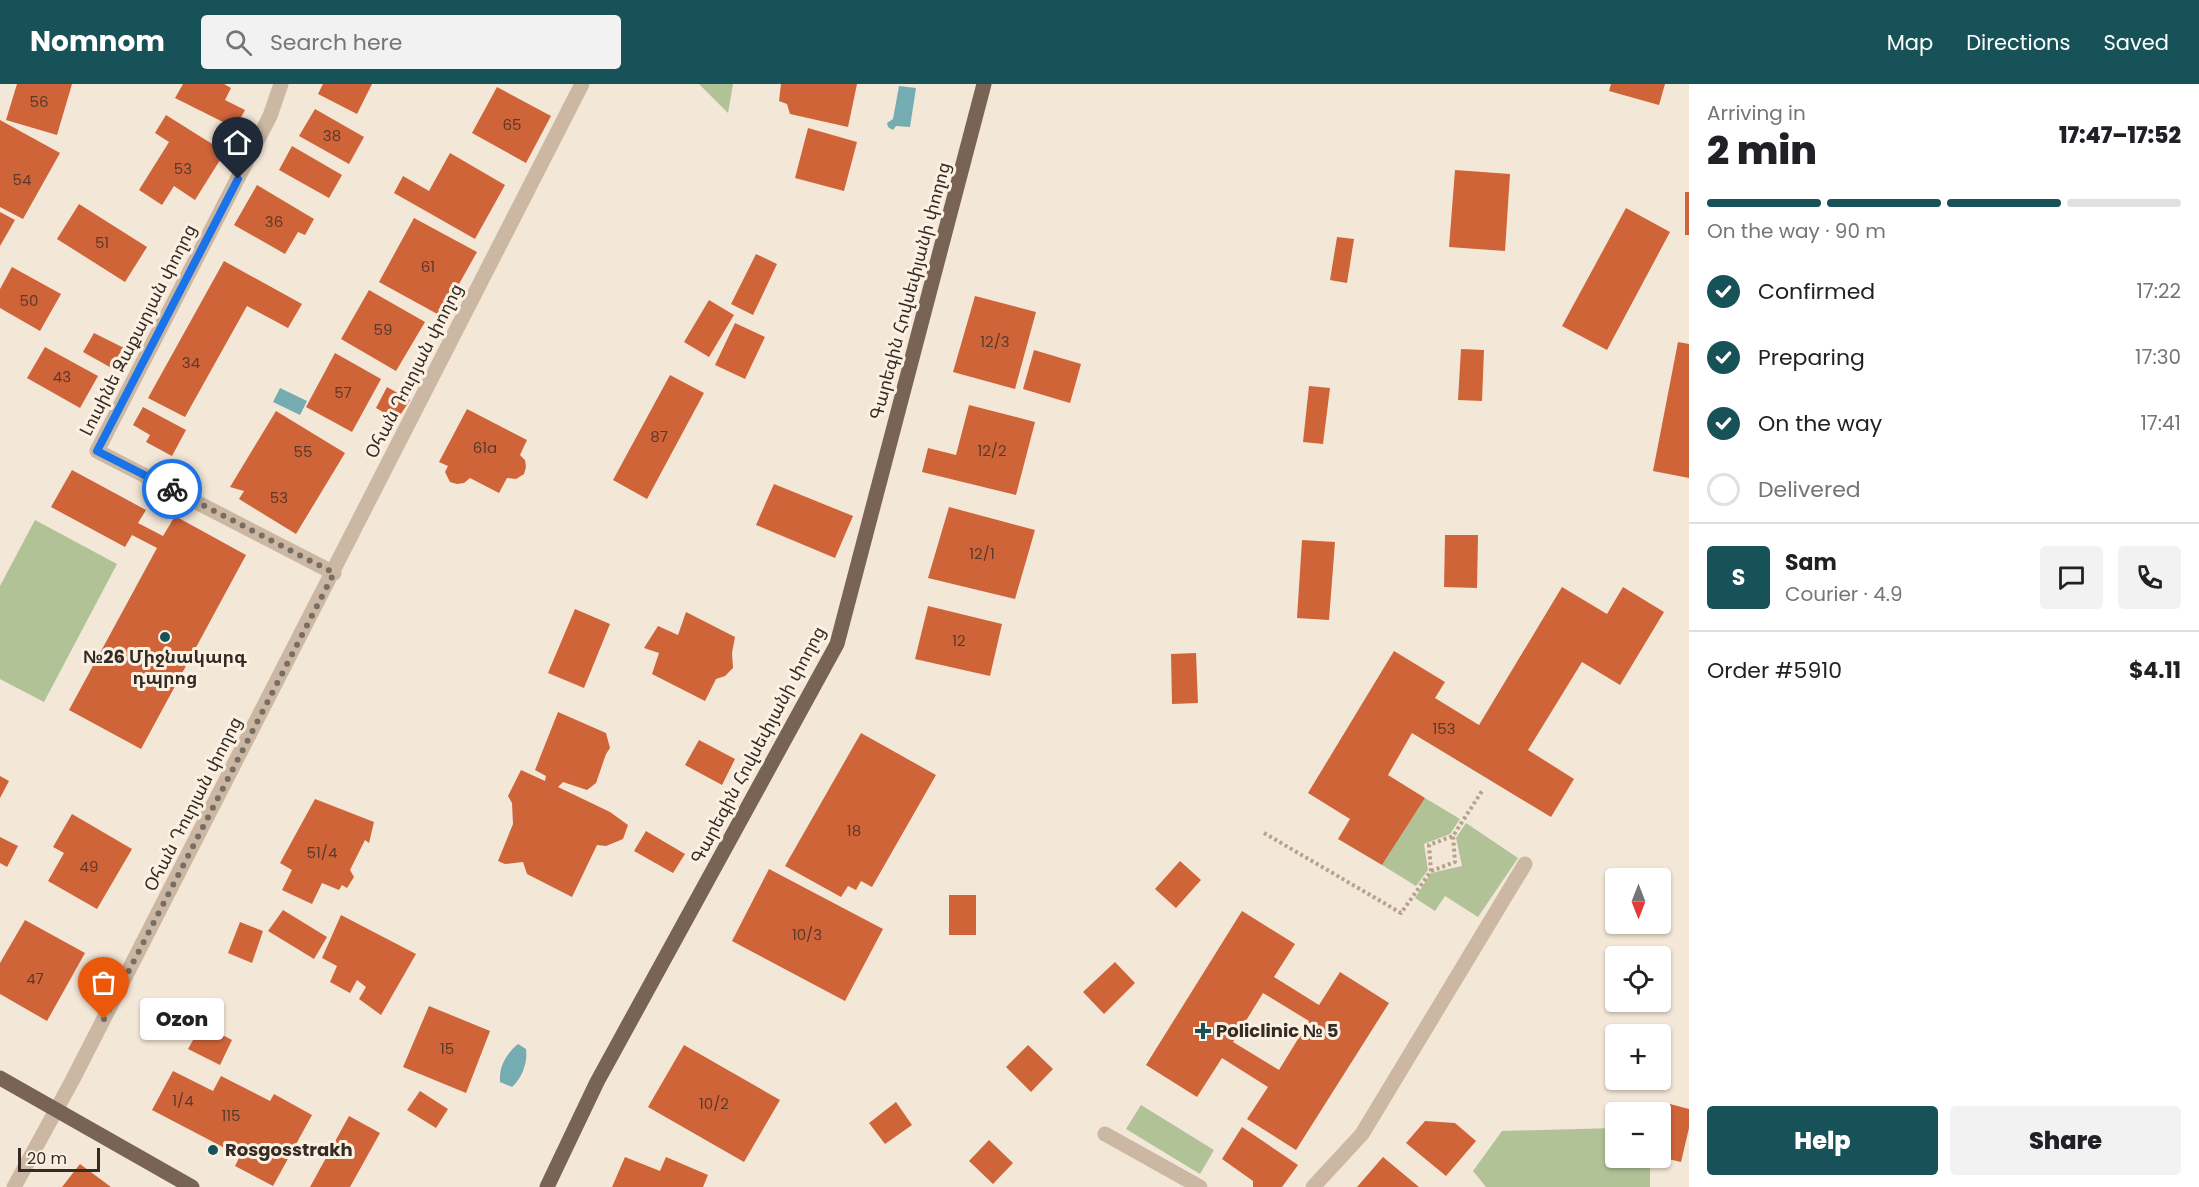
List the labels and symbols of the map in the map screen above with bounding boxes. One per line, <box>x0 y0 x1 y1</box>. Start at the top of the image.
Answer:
house number: 56 <box>30 91 48 112</box>
house number: 65 <box>503 114 521 135</box>
pin <box>212 117 263 179</box>
house number: 38 <box>323 125 341 146</box>
house number: 53 <box>174 158 192 179</box>
street label: Գարեգին Հովսեփյանի փողոց <box>863 159 956 423</box>
house number: 54 <box>13 169 31 190</box>
house number: 36 <box>265 211 283 232</box>
street label: Լուսինե Զաքարյան փողոց <box>73 220 202 440</box>
house number: 51 <box>95 232 109 253</box>
house number: 61 <box>421 256 435 277</box>
street label: Օհան Դուրյան փողոց <box>359 279 469 463</box>
house number: 50 <box>20 290 38 311</box>
house number: 59 <box>374 319 392 340</box>
house number: 12/3 <box>980 331 1010 352</box>
house number: 34 <box>182 352 200 373</box>
house number: 43 <box>53 366 71 387</box>
house number: 57 <box>334 382 352 403</box>
house number: 87 <box>650 426 668 447</box>
house number: 61a <box>473 437 497 458</box>
house number: 12/2 <box>977 440 1007 461</box>
house number: 55 <box>294 441 312 462</box>
courier <box>142 459 202 519</box>
house number: 53 <box>270 487 288 508</box>
house number: 12/1 <box>969 543 995 564</box>
street label: Գարեգին Հովսեփյանի փողոց <box>684 622 831 868</box>
marker: №26 Միջնակարգ դպրոց <box>158 630 172 644</box>
house number: 12 <box>952 630 966 651</box>
place label: №26 Միջնակարգ դպրոց <box>83 644 247 690</box>
street label: Օհան Դուրյան փողոց <box>138 712 248 896</box>
house number: 153 <box>1432 718 1456 739</box>
house number: 18 <box>847 820 861 841</box>
house number: 51/4 <box>307 842 337 863</box>
house number: 49 <box>80 856 98 877</box>
north arrow <box>1605 868 1671 934</box>
house number: 10/3 <box>792 924 822 945</box>
pin <box>78 957 129 1019</box>
house number: 47 <box>26 968 44 989</box>
callout: Ozon <box>140 998 224 1040</box>
place label: Policlinic № 5 <box>1216 1018 1339 1043</box>
marker: Policlinic № 5 <box>1194 1022 1212 1040</box>
house number: 15 <box>440 1038 454 1059</box>
house number: 1/4 <box>172 1090 194 1111</box>
house number: 10/2 <box>699 1093 729 1114</box>
house number: 115 <box>221 1105 241 1126</box>
place label: Rosgosstrakh <box>225 1137 353 1162</box>
marker: Rosgosstrakh <box>206 1143 220 1157</box>
scale bar <box>18 1145 100 1172</box>

